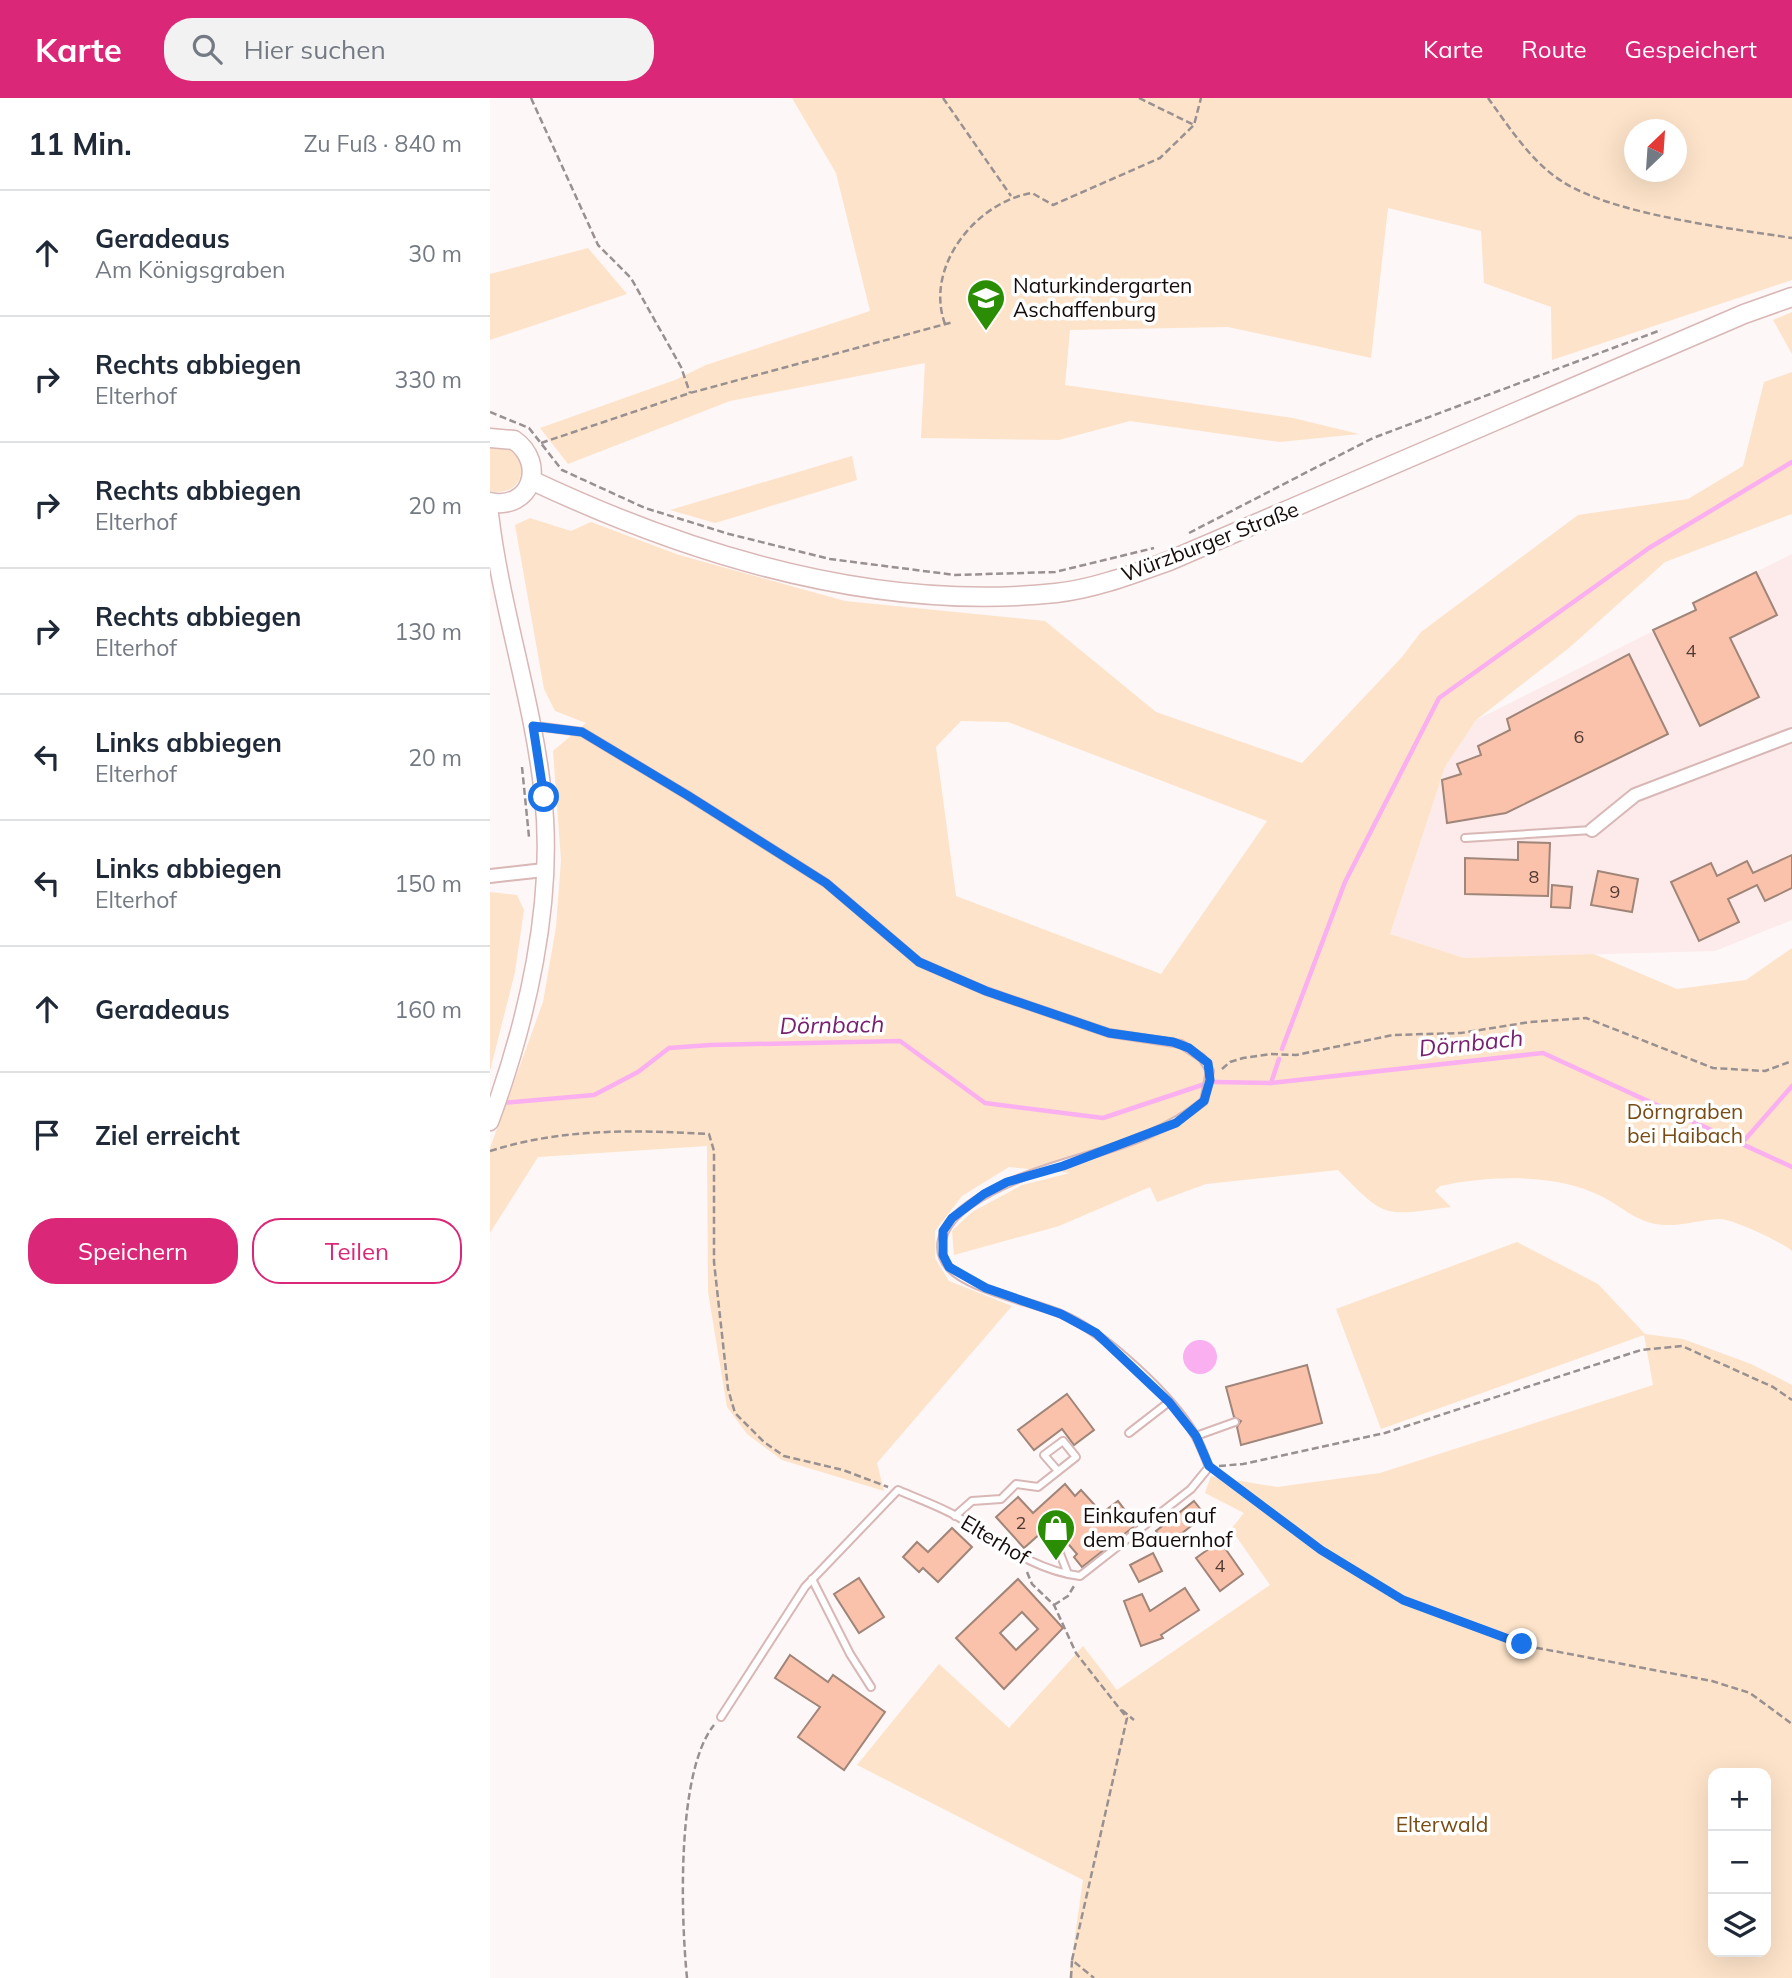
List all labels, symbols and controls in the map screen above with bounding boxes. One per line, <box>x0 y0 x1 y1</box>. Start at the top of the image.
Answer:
search box <box>164 18 654 81</box>
text: Karte <box>35 29 122 70</box>
icon: search <box>188 30 226 68</box>
text: Hier suchen <box>244 33 386 66</box>
text: Karte <box>1423 34 1483 64</box>
text: Route <box>1521 34 1587 64</box>
text: Gespeichert <box>1625 34 1757 64</box>
north arrow <box>1624 119 1687 182</box>
text: 11 Min. <box>28 125 132 163</box>
text: Zu Fuß · 840 m <box>304 129 462 158</box>
text: Geradeaus <box>95 222 230 255</box>
icon: ahead <box>28 234 66 272</box>
text: 30 m <box>408 239 462 268</box>
text: Am Königsgraben <box>95 255 285 284</box>
place label: Naturkindergarten Aschaffenburg <box>1013 272 1192 322</box>
school or university icon: Naturkindergarten Aschaffenburg <box>965 277 1007 332</box>
text: Rechts abbiegen <box>95 348 301 381</box>
icon: right <box>28 360 66 398</box>
text: 330 m <box>394 365 462 394</box>
text: Elterhof <box>95 381 177 410</box>
text: Rechts abbiegen <box>95 474 301 507</box>
icon: right <box>28 486 66 524</box>
text: 20 m <box>408 491 462 520</box>
street label: Würzburger Straße <box>1117 495 1302 587</box>
text: Elterhof <box>95 507 177 536</box>
text: Rechts abbiegen <box>95 600 301 633</box>
icon: right <box>28 612 66 650</box>
text: 130 m <box>394 617 462 646</box>
text: Elterhof <box>95 633 177 662</box>
house number: 4 <box>1686 639 1697 662</box>
house number: 6 <box>1574 725 1584 748</box>
text: Links abbiegen <box>95 726 282 759</box>
icon: left <box>28 738 66 776</box>
text: 20 m <box>408 743 462 772</box>
text: Elterhof <box>95 759 177 788</box>
route start <box>528 781 559 812</box>
text: Links abbiegen <box>95 852 282 885</box>
icon: left <box>28 864 66 902</box>
house number: 8 <box>1529 865 1539 888</box>
text: 150 m <box>394 869 462 898</box>
house number: 9 <box>1610 880 1620 903</box>
text: Elterhof <box>95 885 177 914</box>
icon: ahead <box>28 990 66 1028</box>
text: Geradeaus <box>95 993 230 1026</box>
text: 160 m <box>394 995 462 1024</box>
water label: Dörnbach <box>779 1009 885 1040</box>
water label: Dörnbach <box>1417 1023 1524 1062</box>
park label: Dörngraben bei Haibach <box>1627 1098 1743 1148</box>
icon: arrive <box>28 1116 66 1154</box>
text: Ziel erreicht <box>95 1119 240 1152</box>
button: Speichern <box>28 1218 238 1284</box>
button: Teilen <box>252 1218 462 1284</box>
place label: Einkaufen auf dem Bauernhof <box>1083 1502 1233 1552</box>
shop icon: Einkaufen auf dem Bauernhof <box>1035 1507 1077 1562</box>
street label: Elterhof <box>957 1509 1035 1570</box>
house number: 2 <box>1016 1511 1026 1534</box>
house number: 4 <box>1215 1554 1226 1577</box>
route end <box>1506 1628 1537 1659</box>
map controls <box>1708 1768 1771 1957</box>
button: + <box>1708 1768 1771 1831</box>
park label: Elterwald <box>1396 1811 1488 1837</box>
button: − <box>1708 1831 1771 1894</box>
button: layers <box>1708 1894 1771 1957</box>

